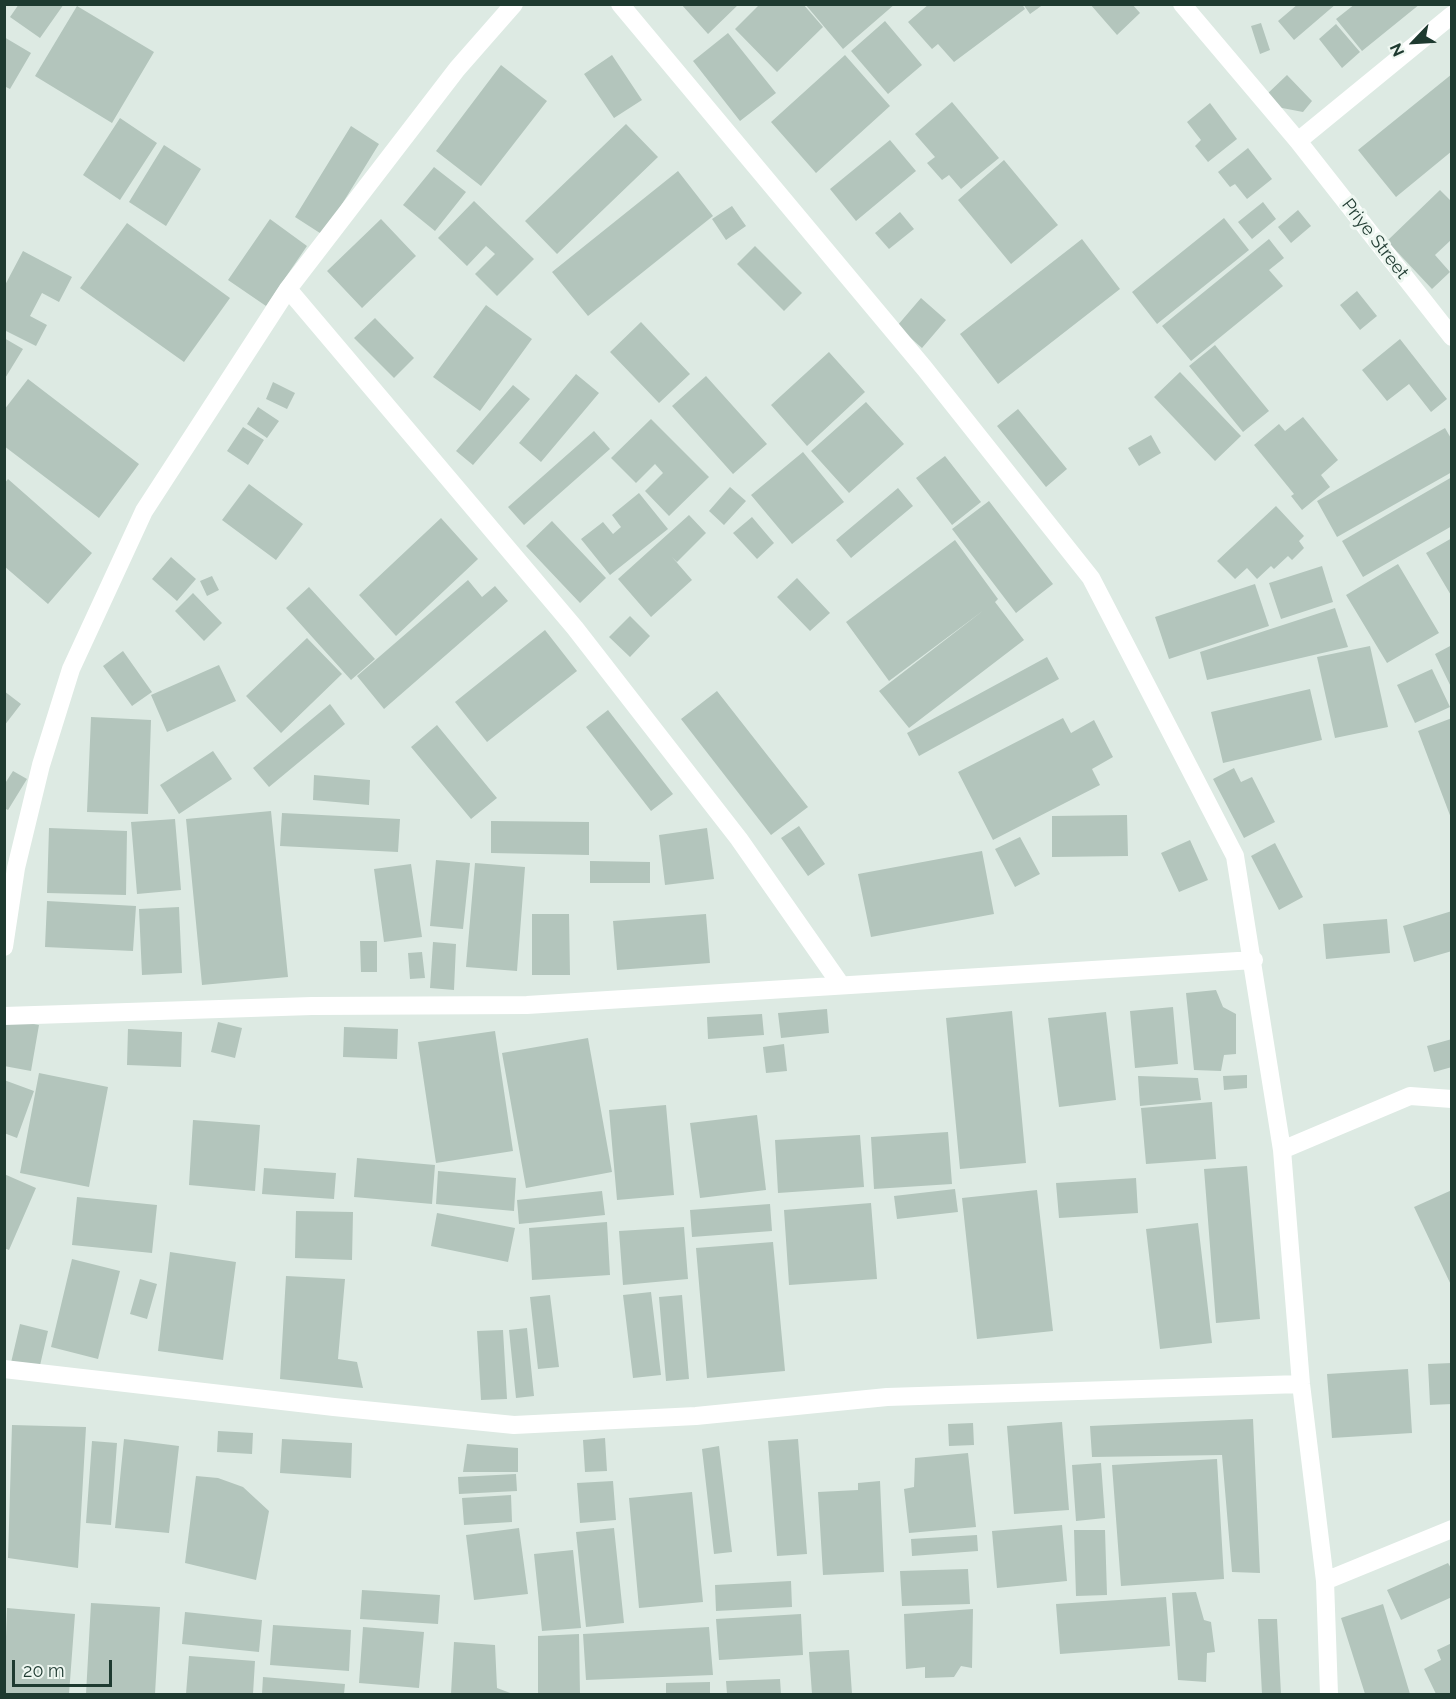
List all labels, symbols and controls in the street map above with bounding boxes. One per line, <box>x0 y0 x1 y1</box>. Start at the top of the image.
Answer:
north arrow <box>1384 12 1444 72</box>
text: N <box>1386 40 1408 59</box>
street label: Priye Street <box>1337 195 1413 283</box>
scale bar <box>15 1648 116 1686</box>
text: 20 m <box>23 1660 65 1681</box>

